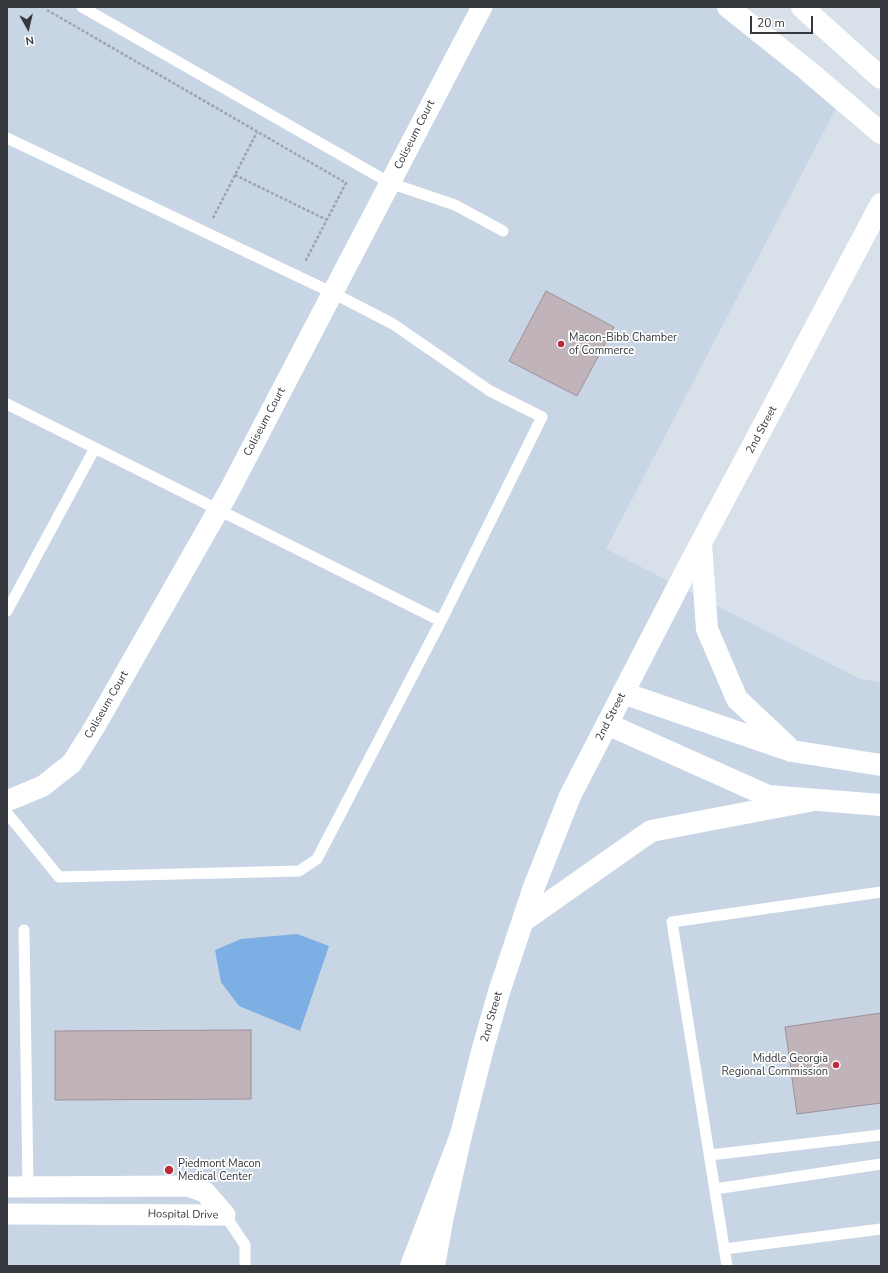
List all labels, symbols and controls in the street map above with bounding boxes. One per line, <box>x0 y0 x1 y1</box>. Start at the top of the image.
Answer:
north arrow <box>8 8 48 48</box>
scale bar <box>752 8 815 34</box>
text: 20 m <box>757 15 785 31</box>
text: N <box>25 32 35 48</box>
street label: Coliseum Court <box>392 98 438 172</box>
place label: Macon-Bibb Chamber of Commerce <box>569 331 677 357</box>
marker: Macon-Bibb Chamber of Commerce <box>556 339 566 349</box>
street label: Coliseum Court <box>241 385 289 459</box>
street label: 2nd Street <box>744 404 780 456</box>
street label: Coliseum Court <box>82 669 132 741</box>
street label: 2nd Street <box>593 691 629 743</box>
street label: 2nd Street <box>478 990 506 1044</box>
place label: Middle Georgia Regional Commission <box>722 1052 828 1078</box>
marker: Middle Georgia Regional Commission <box>831 1060 841 1070</box>
place label: Piedmont Macon Medical Center <box>178 1157 261 1183</box>
marker: Piedmont Macon Medical Center <box>163 1164 175 1176</box>
street label: Hospital Drive <box>148 1208 218 1222</box>

